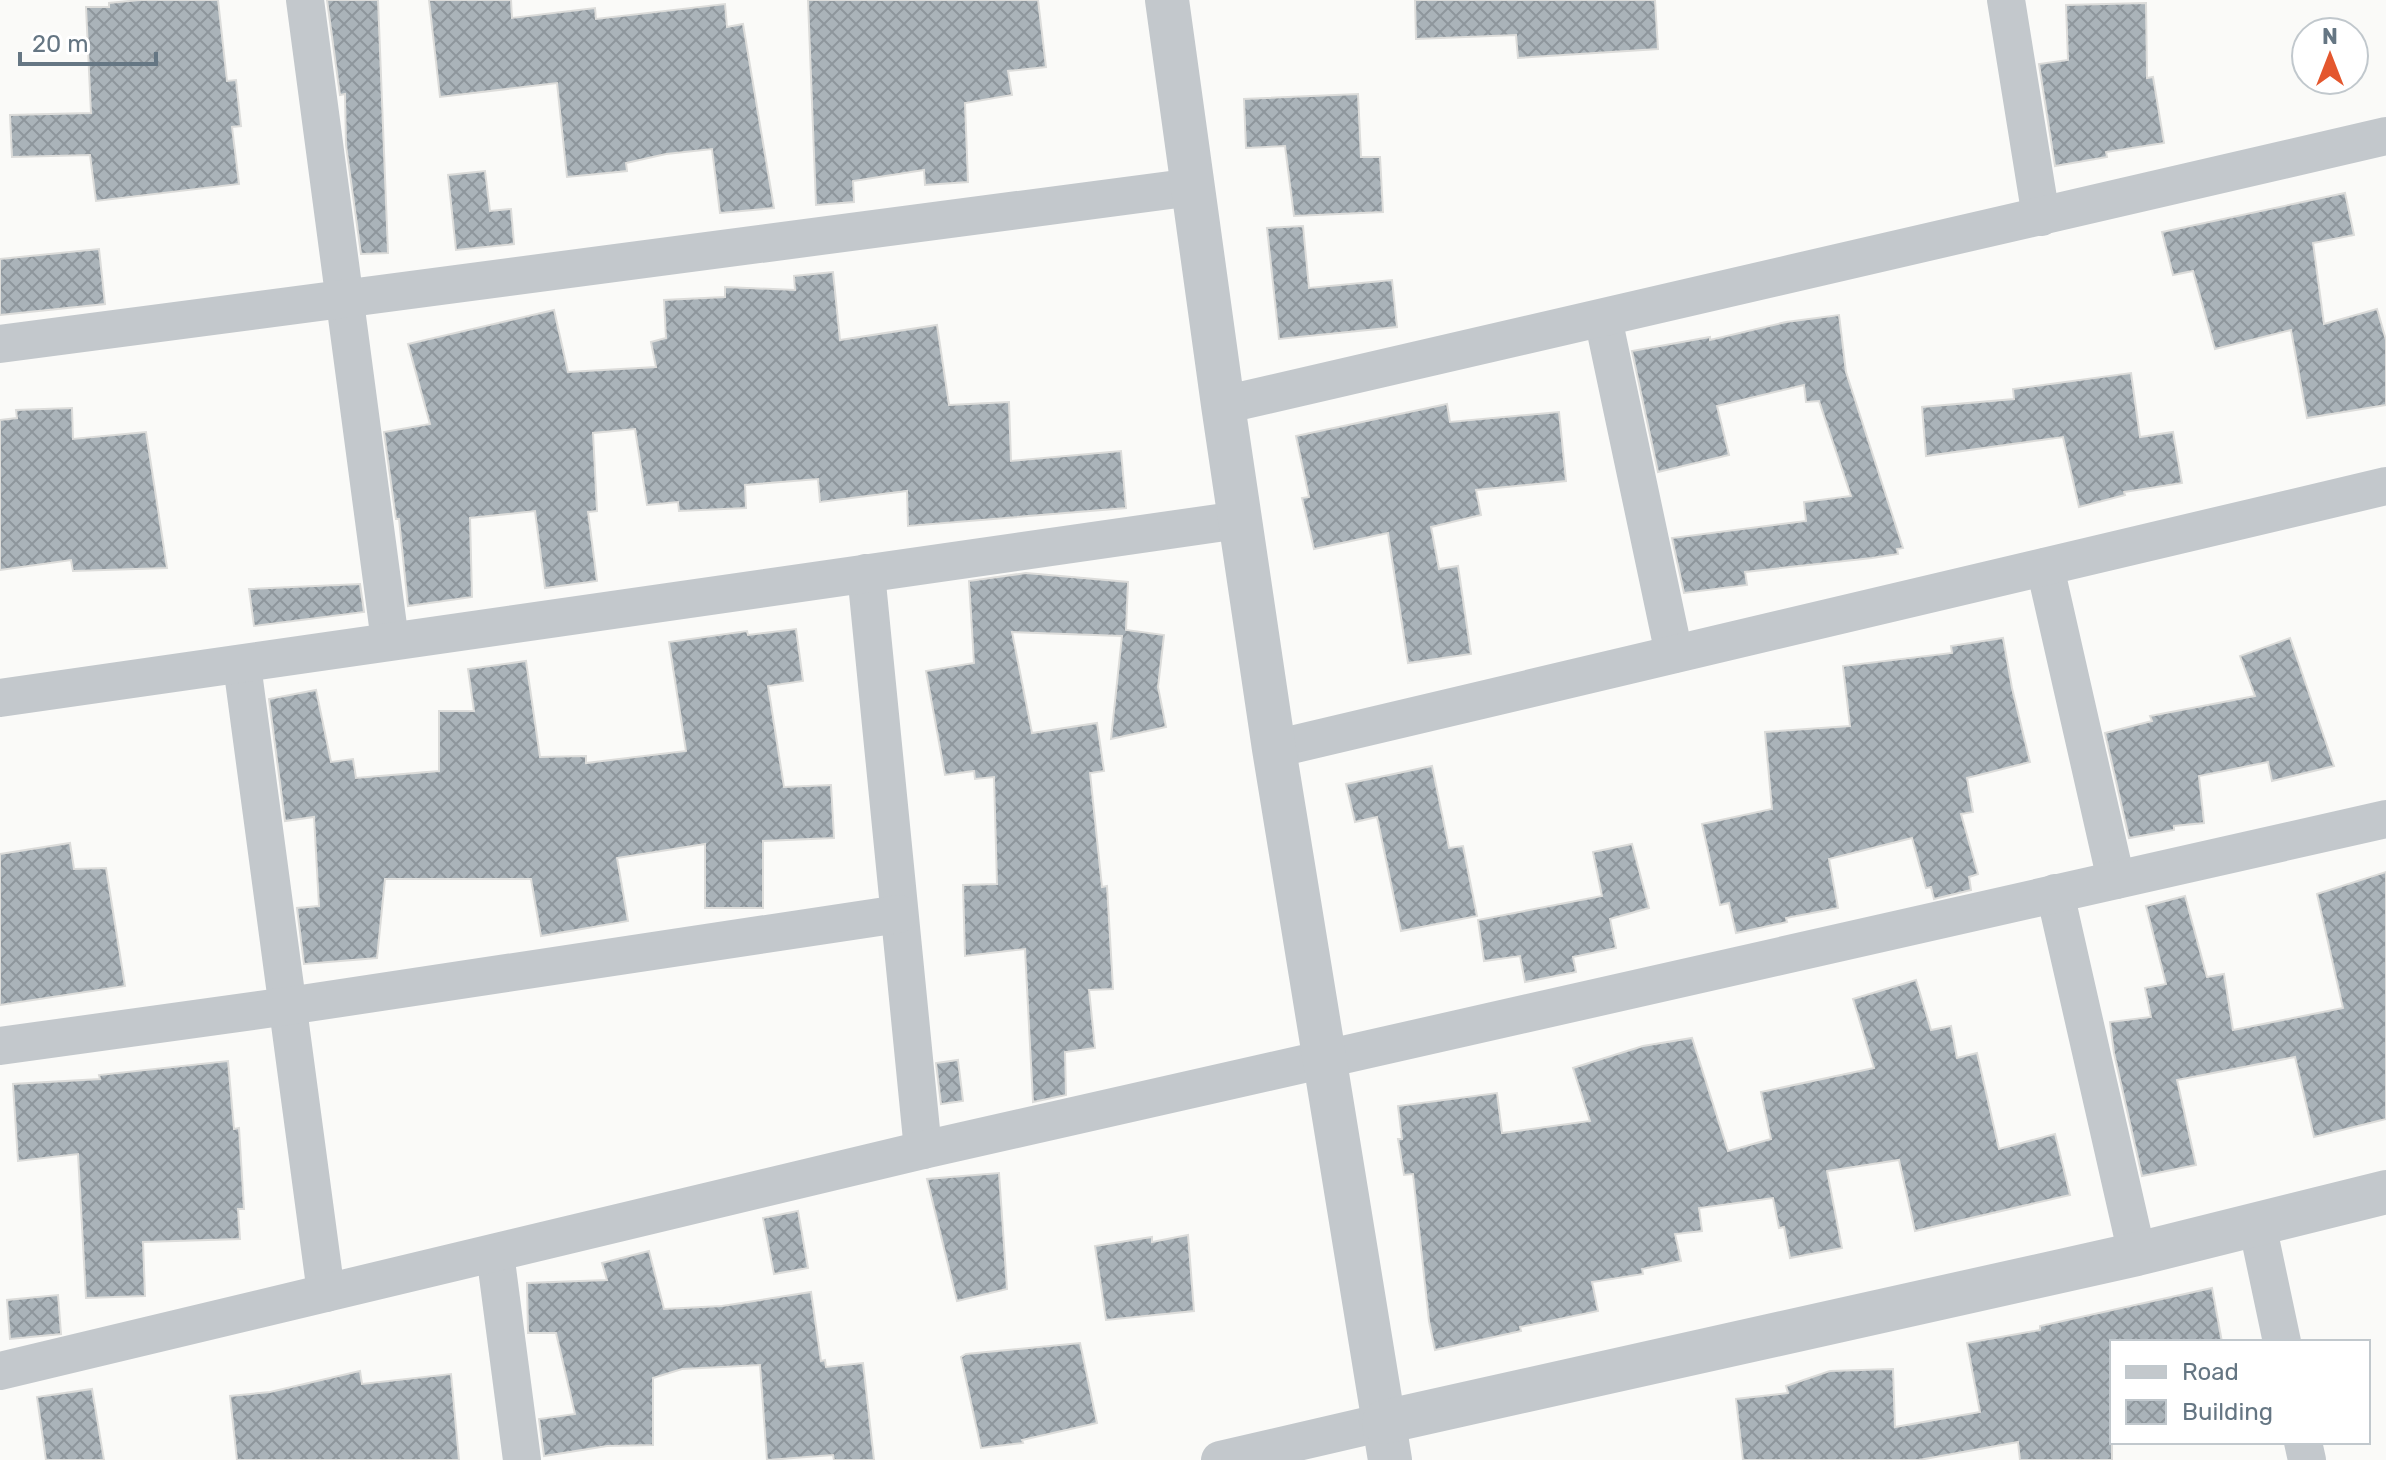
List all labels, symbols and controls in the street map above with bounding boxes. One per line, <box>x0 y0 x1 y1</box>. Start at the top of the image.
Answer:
scale bar <box>20 16 156 66</box>
north arrow <box>2290 16 2370 96</box>
text: N <box>2322 23 2338 50</box>
text: 20 m <box>32 30 89 58</box>
legend <box>2110 1340 2370 1444</box>
text: Road <box>2182 1358 2239 1386</box>
text: Building <box>2182 1398 2273 1426</box>

